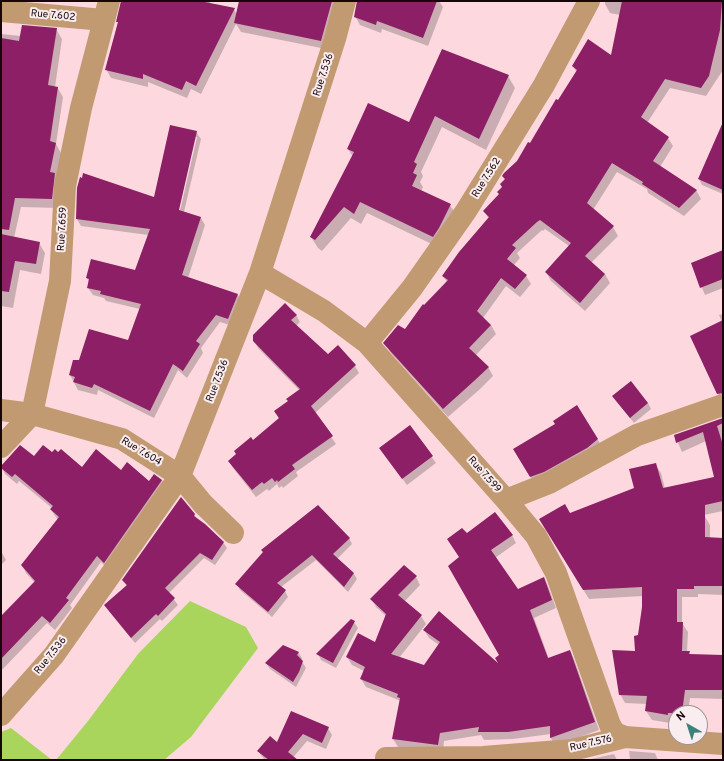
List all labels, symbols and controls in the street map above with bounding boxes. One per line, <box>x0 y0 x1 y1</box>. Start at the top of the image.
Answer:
street label: Rue 7.602 <box>30 8 76 24</box>
street label: Rue 7.536 <box>311 52 337 98</box>
street label: Rue 7.562 <box>470 156 504 200</box>
street label: Rue 7.659 <box>56 207 70 251</box>
street label: Rue 7.536 <box>204 358 232 404</box>
street label: Rue 7.604 <box>119 435 163 469</box>
street label: Rue 7.599 <box>465 455 503 495</box>
street label: Rue 7.536 <box>32 635 70 677</box>
north arrow <box>668 705 708 745</box>
text: N <box>674 709 689 724</box>
street label: Rue 7.576 <box>569 733 613 755</box>

